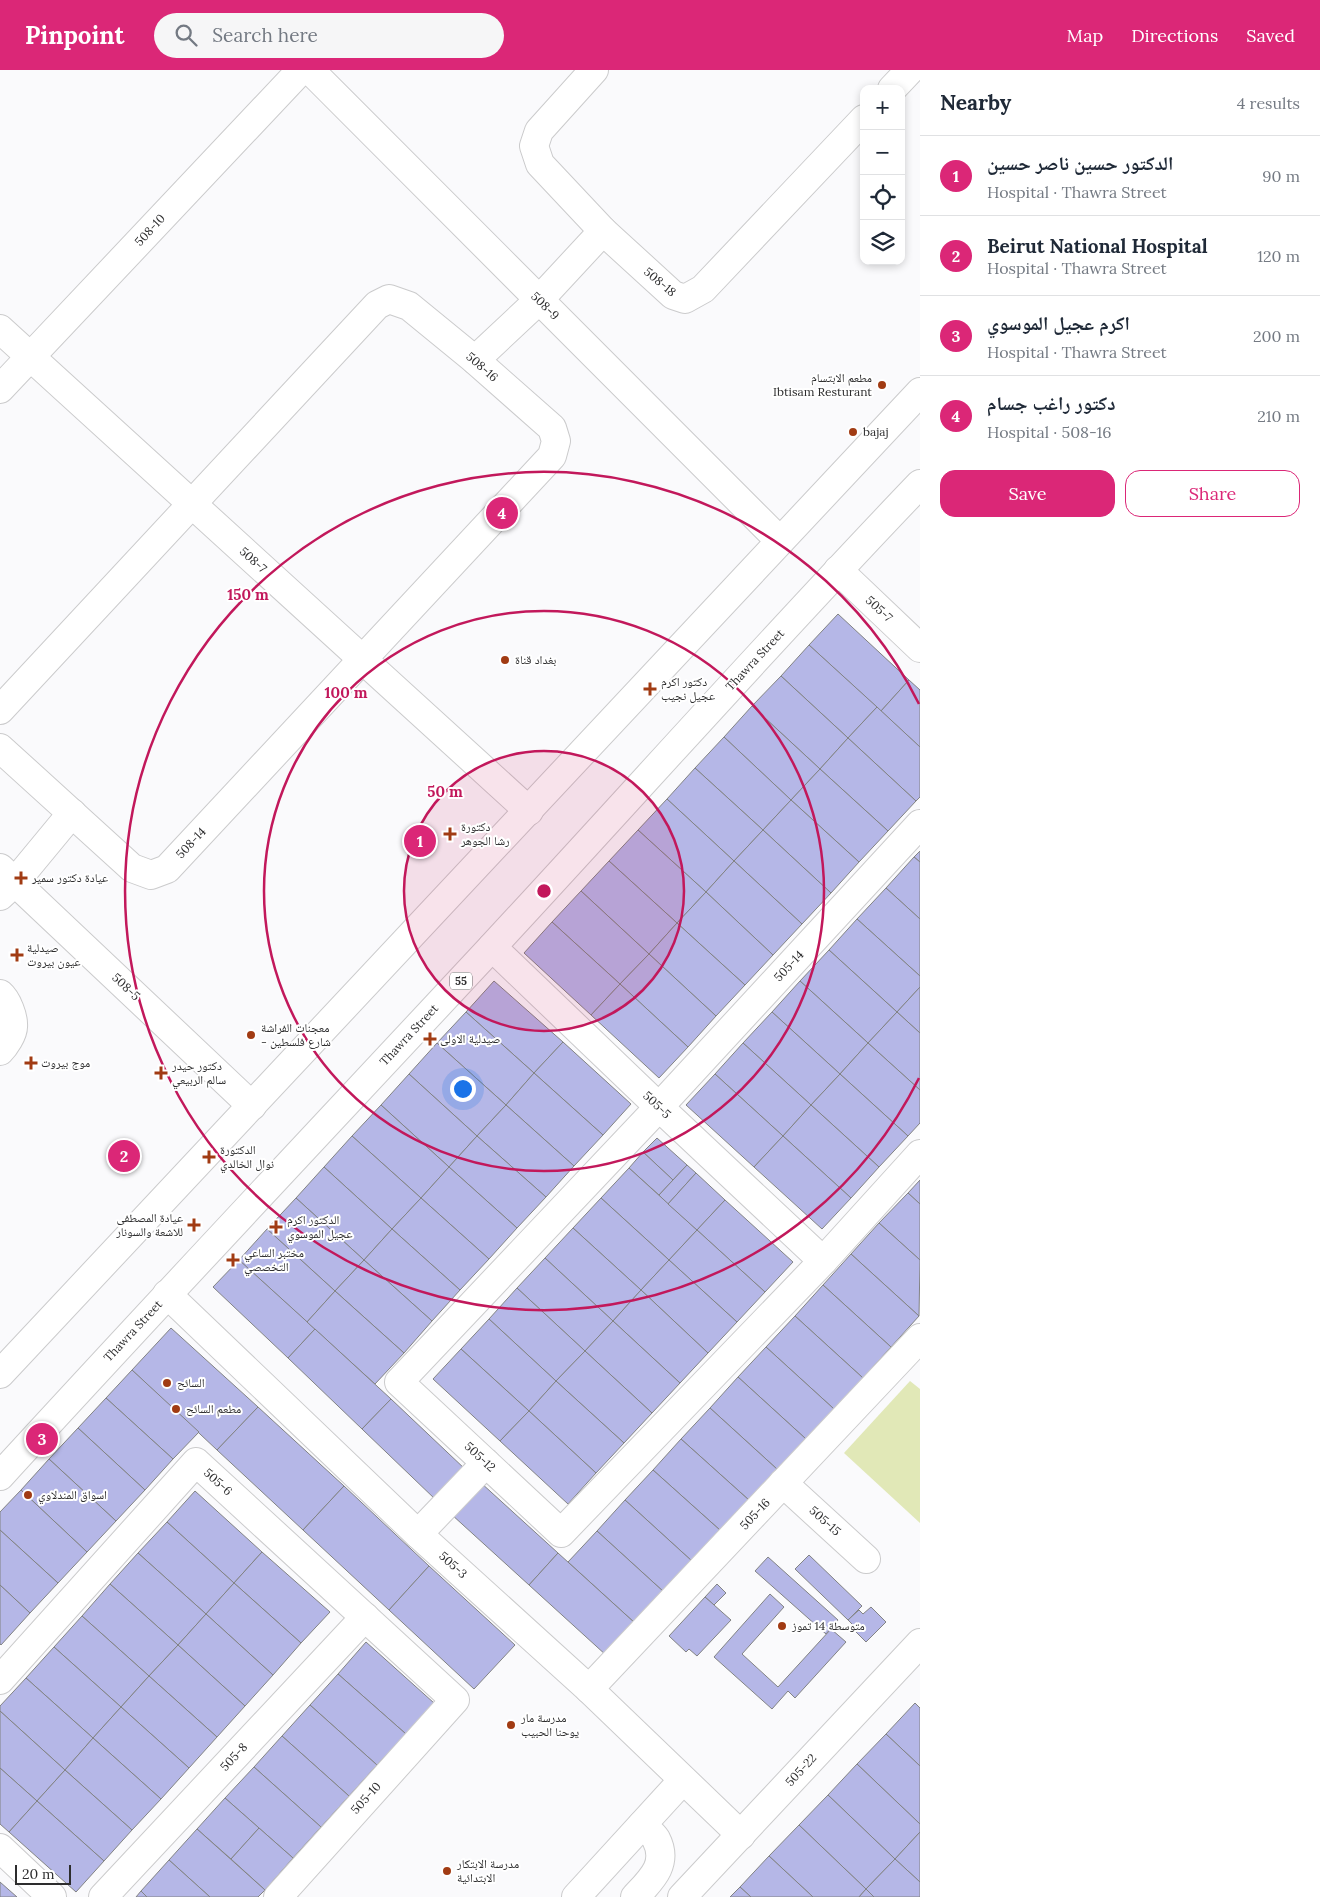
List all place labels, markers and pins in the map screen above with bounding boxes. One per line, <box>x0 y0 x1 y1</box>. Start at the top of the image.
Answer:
place label: مطعم الابتسام Ibtisam Resturant <box>773 370 872 399</box>
marker: مطعم الابتسام Ibtisam Resturant <box>876 379 888 391</box>
place label: bajaj <box>863 424 889 439</box>
marker: bajaj <box>847 426 859 438</box>
pin: 4 <box>486 494 518 532</box>
place label: بغداد قناة <box>515 652 556 667</box>
marker: بغداد قناة <box>499 654 511 666</box>
place label: دكتور اكرم عجيل نجيب <box>661 674 715 703</box>
marker: دكتور اكرم عجيل نجيب <box>643 682 657 696</box>
place label: دكتورة رشا الجوهر <box>460 819 510 848</box>
pin: 1 <box>404 822 436 860</box>
marker: دكتورة رشا الجوهر <box>443 827 457 841</box>
place label: عيادة دكتور سمير <box>31 870 108 885</box>
marker: عيادة دكتور سمير <box>14 871 28 885</box>
centre of rings <box>535 882 553 900</box>
place label: صيدلية عيون بيروت <box>27 940 81 969</box>
marker: صيدلية عيون بيروت <box>11 949 23 961</box>
place label: معجنات الفراشة - شارع فلسطين <box>261 1020 331 1050</box>
marker: معجنات الفراشة - شارع فلسطين <box>245 1029 257 1041</box>
place label: صيدلية الاولى <box>440 1031 500 1046</box>
marker: صيدلية الاولى <box>424 1033 436 1045</box>
place label: موج بيروت <box>41 1055 90 1070</box>
marker: موج بيروت <box>25 1057 37 1069</box>
place label: دكتور حيدر سالم الربيعي <box>171 1058 226 1090</box>
marker: دكتور حيدر سالم الربيعي <box>154 1066 168 1080</box>
pin: 2 <box>108 1137 140 1175</box>
place label: الدكتورة نوال الخالدي <box>220 1142 274 1174</box>
marker: الدكتورة نوال الخالدي <box>202 1150 216 1164</box>
place label: عيادة المصطفى للاشعة والسونار <box>115 1210 183 1239</box>
place label: الدكتور اكرم عجيل الموسوي <box>287 1212 353 1244</box>
marker: عيادة المصطفى للاشعة والسونار <box>187 1218 201 1232</box>
marker: الدكتور اكرم عجيل الموسوي <box>269 1220 283 1234</box>
place label: مختبر الساعي التخصصي <box>244 1245 304 1277</box>
marker: مختبر الساعي التخصصي <box>226 1253 240 1267</box>
place label: السائح <box>177 1375 205 1390</box>
marker: السائح <box>161 1377 173 1389</box>
place label: مطعم السائح <box>186 1401 241 1417</box>
marker: مطعم السائح <box>170 1403 182 1415</box>
pin: 3 <box>26 1420 58 1458</box>
place label: اسواق المندلاوي <box>38 1487 107 1505</box>
marker: اسواق المندلاوي <box>22 1489 34 1501</box>
place label: متوسطة 14 تموز <box>791 1618 865 1633</box>
marker: متوسطة 14 تموز <box>776 1620 788 1632</box>
place label: مدرسة مار يوحنا الحبيب <box>520 1710 579 1739</box>
marker: مدرسة مار يوحنا الحبيب <box>505 1719 517 1731</box>
place label: مدرسة الابتكار الابتدائية <box>456 1856 519 1885</box>
marker: مدرسة الابتكار الابتدائية <box>441 1865 453 1877</box>

